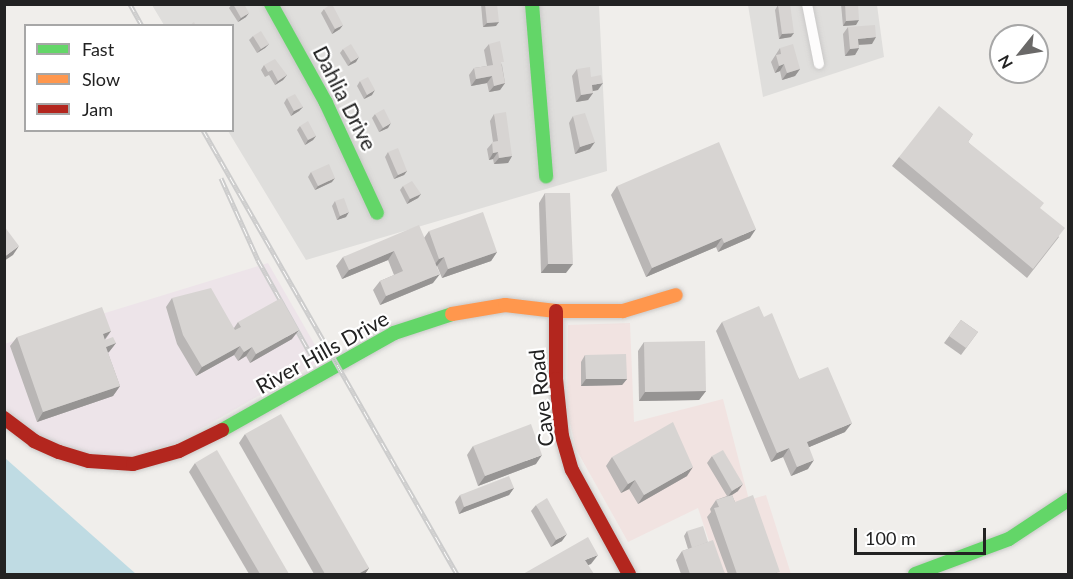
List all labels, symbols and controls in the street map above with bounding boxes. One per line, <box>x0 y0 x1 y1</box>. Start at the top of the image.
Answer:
legend <box>24 24 234 132</box>
north arrow <box>989 24 1049 84</box>
text: Fast <box>82 38 114 60</box>
street label: Dahlia Drive <box>308 42 382 154</box>
text: N <box>993 52 1016 72</box>
text: Slow <box>82 68 120 90</box>
text: Jam <box>82 98 113 120</box>
street label: River Hills Drive <box>251 305 393 399</box>
street label: Cave Road <box>523 348 559 448</box>
scale bar <box>857 516 989 554</box>
text: 100 m <box>865 527 916 549</box>

